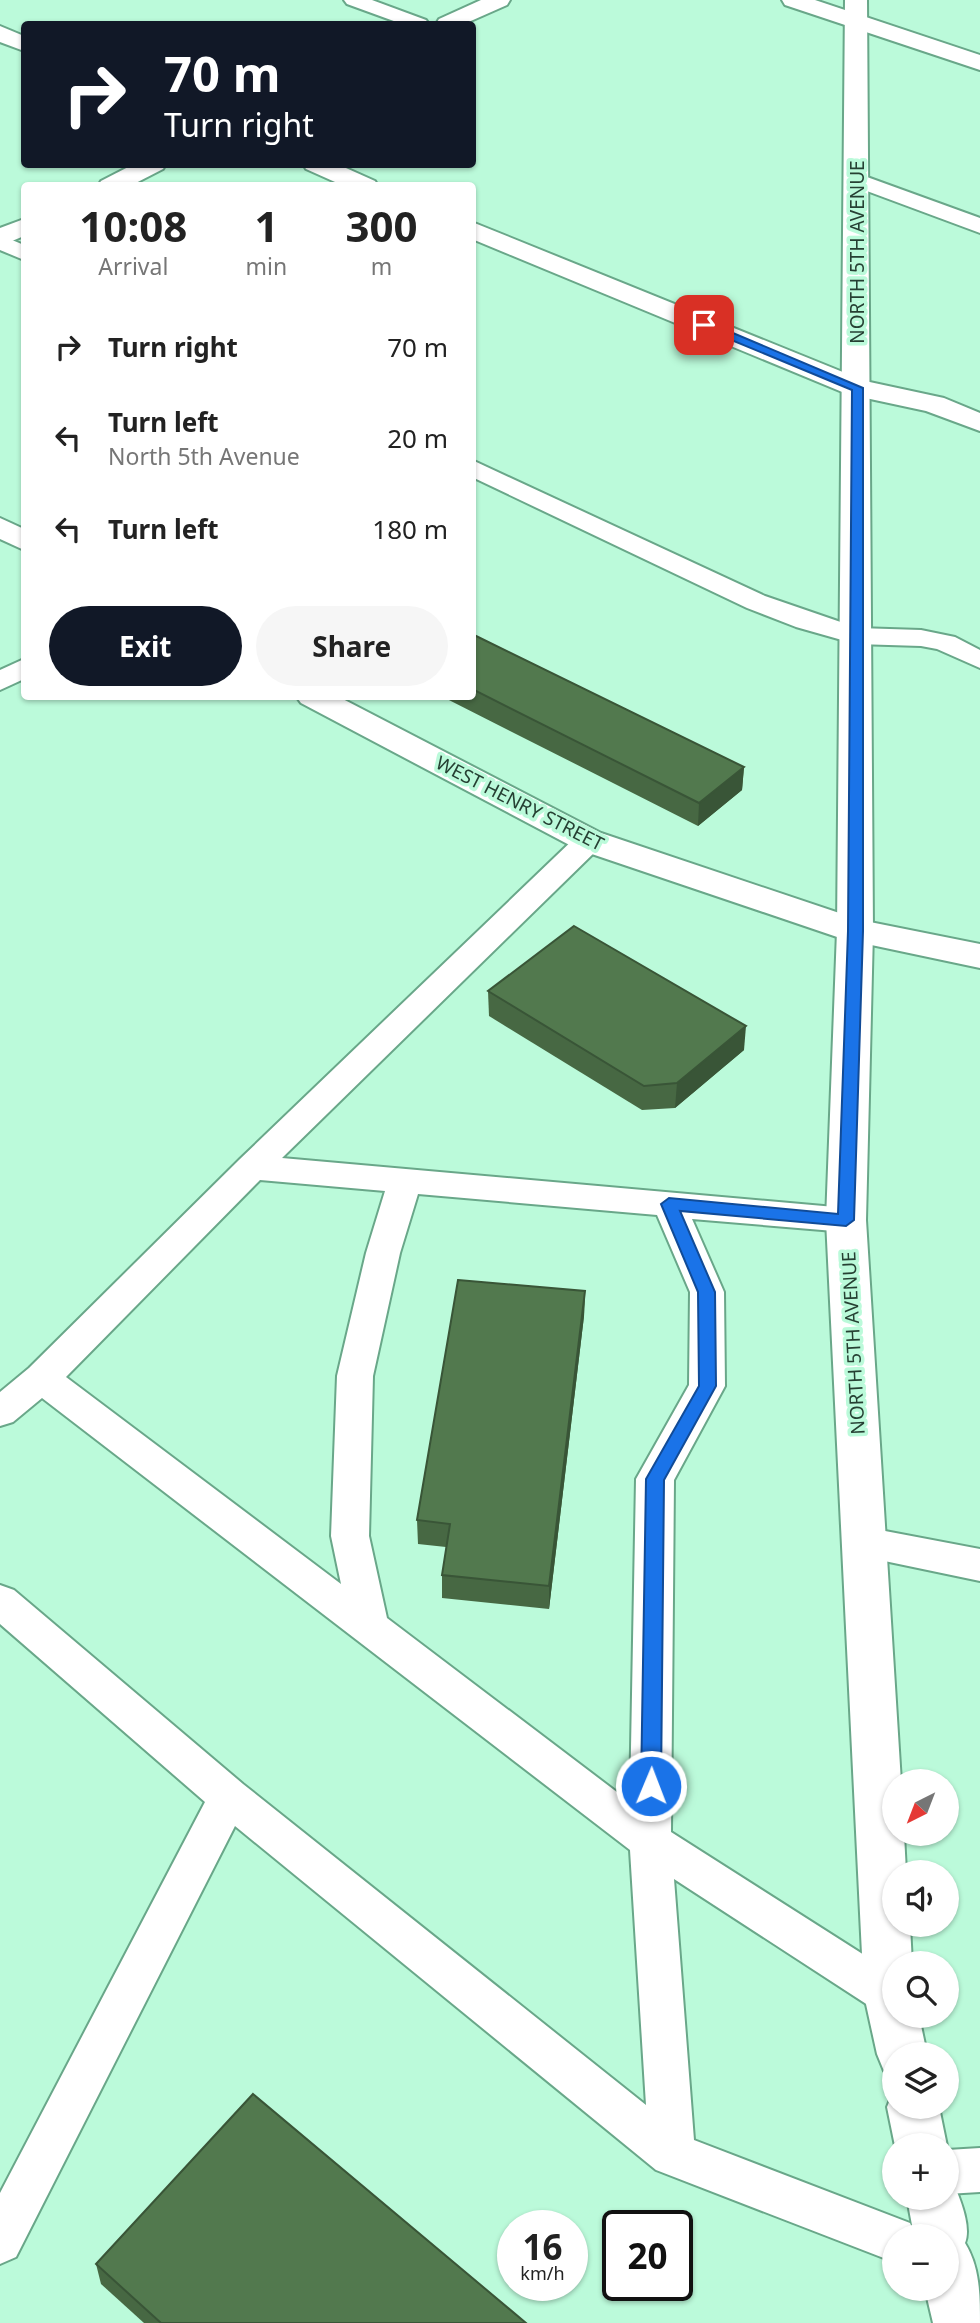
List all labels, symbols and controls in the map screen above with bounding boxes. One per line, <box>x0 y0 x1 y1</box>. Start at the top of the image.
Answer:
text: 70 m <box>164 40 281 106</box>
icon: right <box>49 49 140 140</box>
text: Turn right <box>164 103 314 146</box>
street label: NORTH 5TH AVENUE <box>844 160 870 344</box>
text: 10:08 <box>79 197 187 254</box>
text: 1 <box>254 197 278 254</box>
text: 300 <box>346 197 418 254</box>
text: Arrival <box>98 250 168 282</box>
text: min <box>246 250 287 282</box>
text: m <box>371 250 392 282</box>
pin <box>674 295 734 355</box>
icon: arrive <box>685 306 723 344</box>
icon: right <box>49 328 87 366</box>
text: Turn right <box>108 329 238 365</box>
text: 70 m <box>387 329 448 365</box>
text: Turn left <box>108 404 219 440</box>
icon: left <box>49 419 87 457</box>
text: 20 m <box>387 420 448 456</box>
text: North 5th Avenue <box>108 440 300 472</box>
icon: left <box>49 510 87 548</box>
text: Turn left <box>108 511 219 547</box>
text: 180 m <box>372 511 448 547</box>
button: Exit <box>49 606 242 686</box>
button: Share <box>256 606 448 686</box>
street label: WEST HENRY STREET <box>432 749 609 857</box>
street label: NORTH 5TH AVENUE <box>835 1251 871 1435</box>
position arrow <box>614 1749 688 1823</box>
north arrow <box>882 1769 959 1846</box>
map controls <box>882 1769 959 2301</box>
button: sound <box>882 1860 959 1937</box>
button: search <box>882 1951 959 2028</box>
button: layers <box>882 2042 959 2119</box>
button: + <box>882 2133 959 2210</box>
speed limit sign: 20 <box>602 2210 693 2301</box>
text: 16 <box>522 2223 563 2270</box>
button: − <box>882 2224 959 2301</box>
text: km/h <box>520 2261 565 2285</box>

